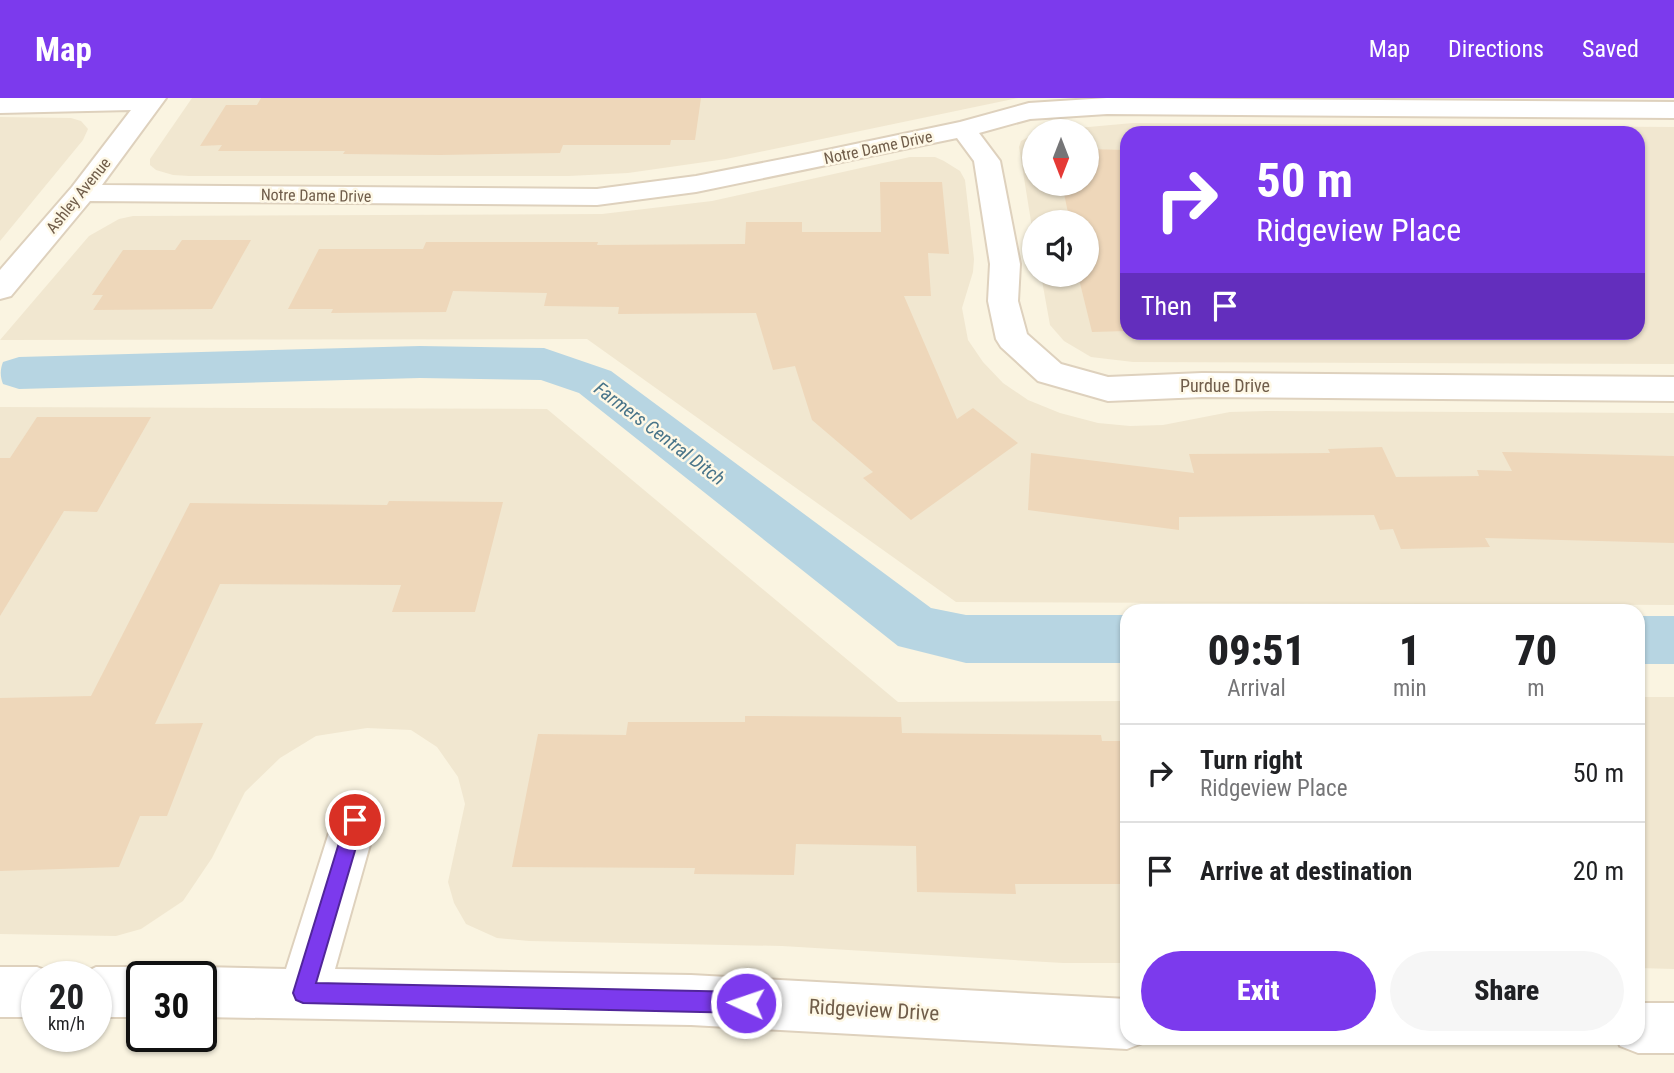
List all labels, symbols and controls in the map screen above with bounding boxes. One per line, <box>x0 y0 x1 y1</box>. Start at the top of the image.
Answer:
text: Map <box>35 30 92 69</box>
text: Map <box>1369 35 1410 63</box>
text: Directions <box>1448 35 1544 63</box>
text: Saved <box>1582 35 1639 63</box>
north arrow <box>1022 119 1099 196</box>
map controls <box>1022 119 1099 287</box>
street label: Notre Dame Drive <box>822 127 934 168</box>
text: 50 m <box>1256 152 1353 209</box>
street label: Ashley Avenue <box>42 154 115 237</box>
icon: right <box>1141 154 1232 245</box>
street label: Notre Dame Drive <box>261 185 371 206</box>
button: sound <box>1022 210 1099 287</box>
text: Ridgeview Place <box>1256 211 1461 249</box>
icon: arrive <box>1206 287 1244 325</box>
text: Then <box>1141 291 1192 321</box>
street label: Purdue Drive <box>1180 375 1270 396</box>
water label: Farmers Central Ditch <box>590 377 730 490</box>
text: 09:51 <box>1208 626 1305 675</box>
text: 1 <box>1399 626 1420 675</box>
text: 70 <box>1514 626 1557 675</box>
text: Arrival <box>1227 675 1286 702</box>
text: min <box>1393 675 1427 702</box>
text: m <box>1527 675 1544 702</box>
text: Turn right <box>1200 745 1302 775</box>
icon: right <box>1141 754 1179 792</box>
text: 50 m <box>1573 758 1624 788</box>
text: Ridgeview Place <box>1200 775 1347 802</box>
pin <box>325 790 385 850</box>
icon: arrive <box>336 801 374 839</box>
icon: arrive <box>1141 852 1179 890</box>
text: Arrive at destination <box>1200 856 1412 886</box>
text: 20 m <box>1573 856 1624 886</box>
button: Exit <box>1141 951 1376 1031</box>
button: Share <box>1390 951 1624 1031</box>
speed limit sign: 30 <box>126 961 217 1052</box>
position arrow <box>709 966 783 1040</box>
text: 20 <box>49 977 84 1018</box>
street label: Ridgeview Drive <box>808 995 940 1025</box>
text: km/h <box>48 1013 85 1034</box>

